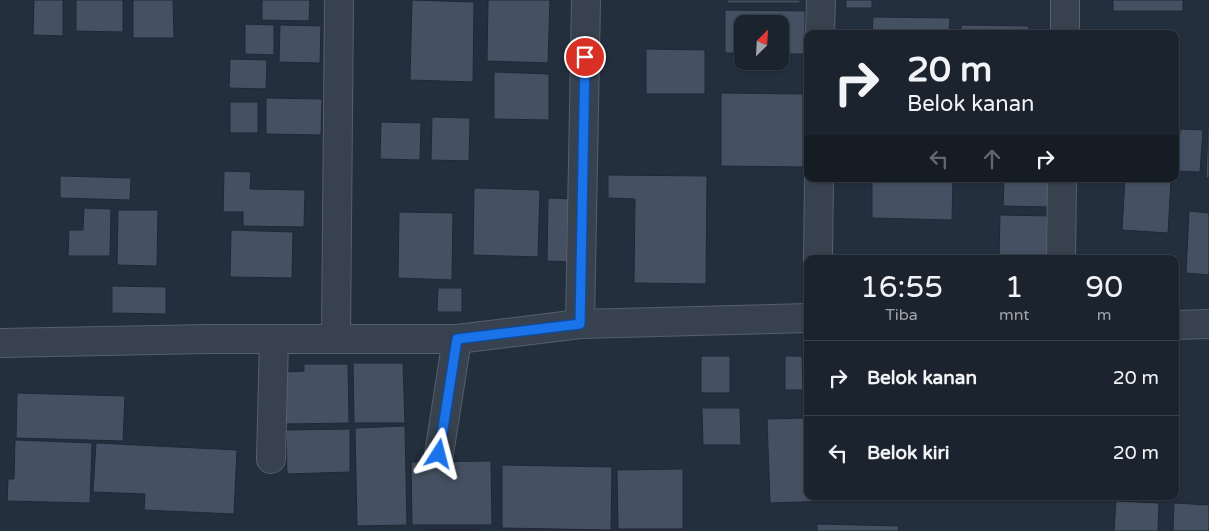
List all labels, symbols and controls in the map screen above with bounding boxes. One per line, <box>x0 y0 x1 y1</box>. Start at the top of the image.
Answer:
north arrow <box>734 15 789 70</box>
map controls <box>734 15 789 70</box>
pin <box>564 36 606 78</box>
icon: arrive <box>571 43 599 71</box>
text: 20 m <box>907 49 992 91</box>
icon: right <box>824 50 889 115</box>
text: Belok kanan <box>907 91 1034 117</box>
icon: left <box>925 145 953 173</box>
icon: ahead <box>978 145 1006 173</box>
icon: right <box>1031 145 1059 173</box>
text: 16:55 <box>860 269 943 306</box>
text: 1 <box>1005 269 1024 306</box>
text: 90 <box>1085 269 1123 306</box>
text: Tiba <box>885 305 918 325</box>
text: mnt <box>999 305 1029 325</box>
text: m <box>1097 305 1112 325</box>
icon: right <box>824 364 852 392</box>
text: Belok kanan <box>867 367 977 389</box>
text: 20 m <box>1113 367 1159 389</box>
position arrow <box>412 427 464 479</box>
icon: left <box>824 439 852 467</box>
text: Belok kiri <box>867 442 950 464</box>
text: 20 m <box>1113 442 1159 464</box>

